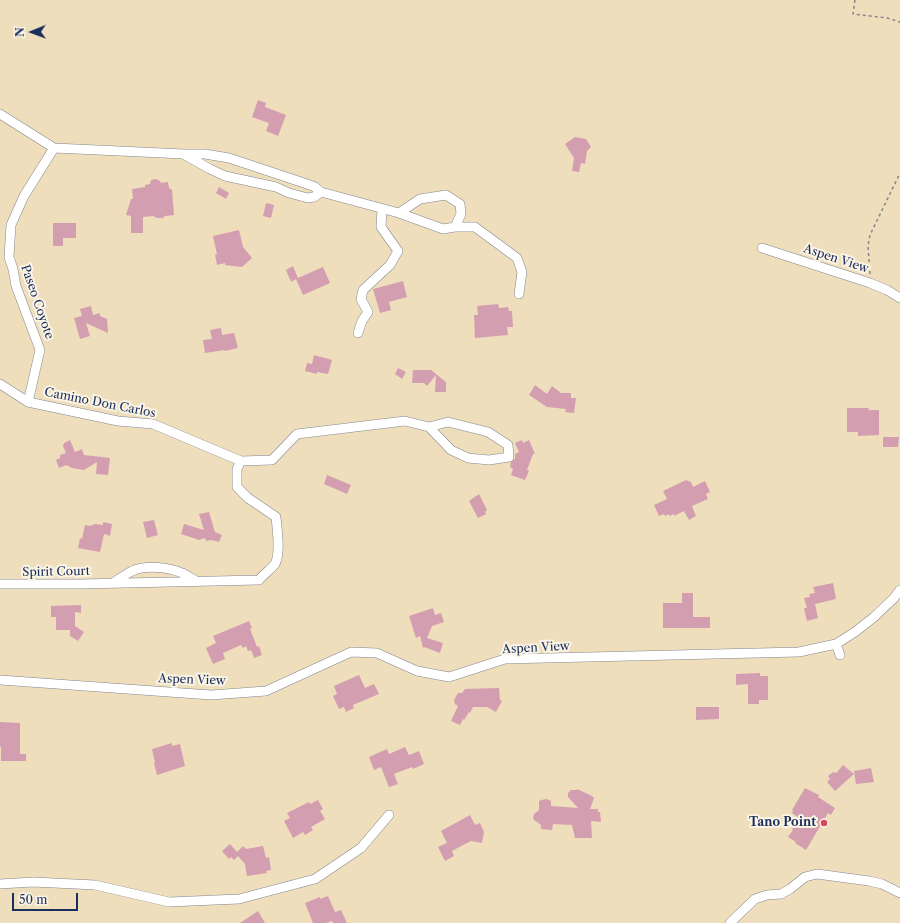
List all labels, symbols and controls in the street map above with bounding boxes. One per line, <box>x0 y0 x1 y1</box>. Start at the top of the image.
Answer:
north arrow <box>12 12 52 52</box>
text: N <box>13 27 27 37</box>
street label: Aspen View <box>802 242 870 276</box>
street label: Paseo Coyote <box>18 263 56 341</box>
street label: Camino Don Carlos <box>43 385 157 421</box>
street label: Spirit Court <box>22 564 90 580</box>
street label: Aspen View <box>502 639 570 657</box>
street label: Aspen View <box>158 672 226 688</box>
place label: Tano Point <box>749 816 816 830</box>
marker: Tano Point <box>819 818 829 828</box>
scale bar <box>14 885 80 911</box>
text: 50 m <box>19 892 48 907</box>

